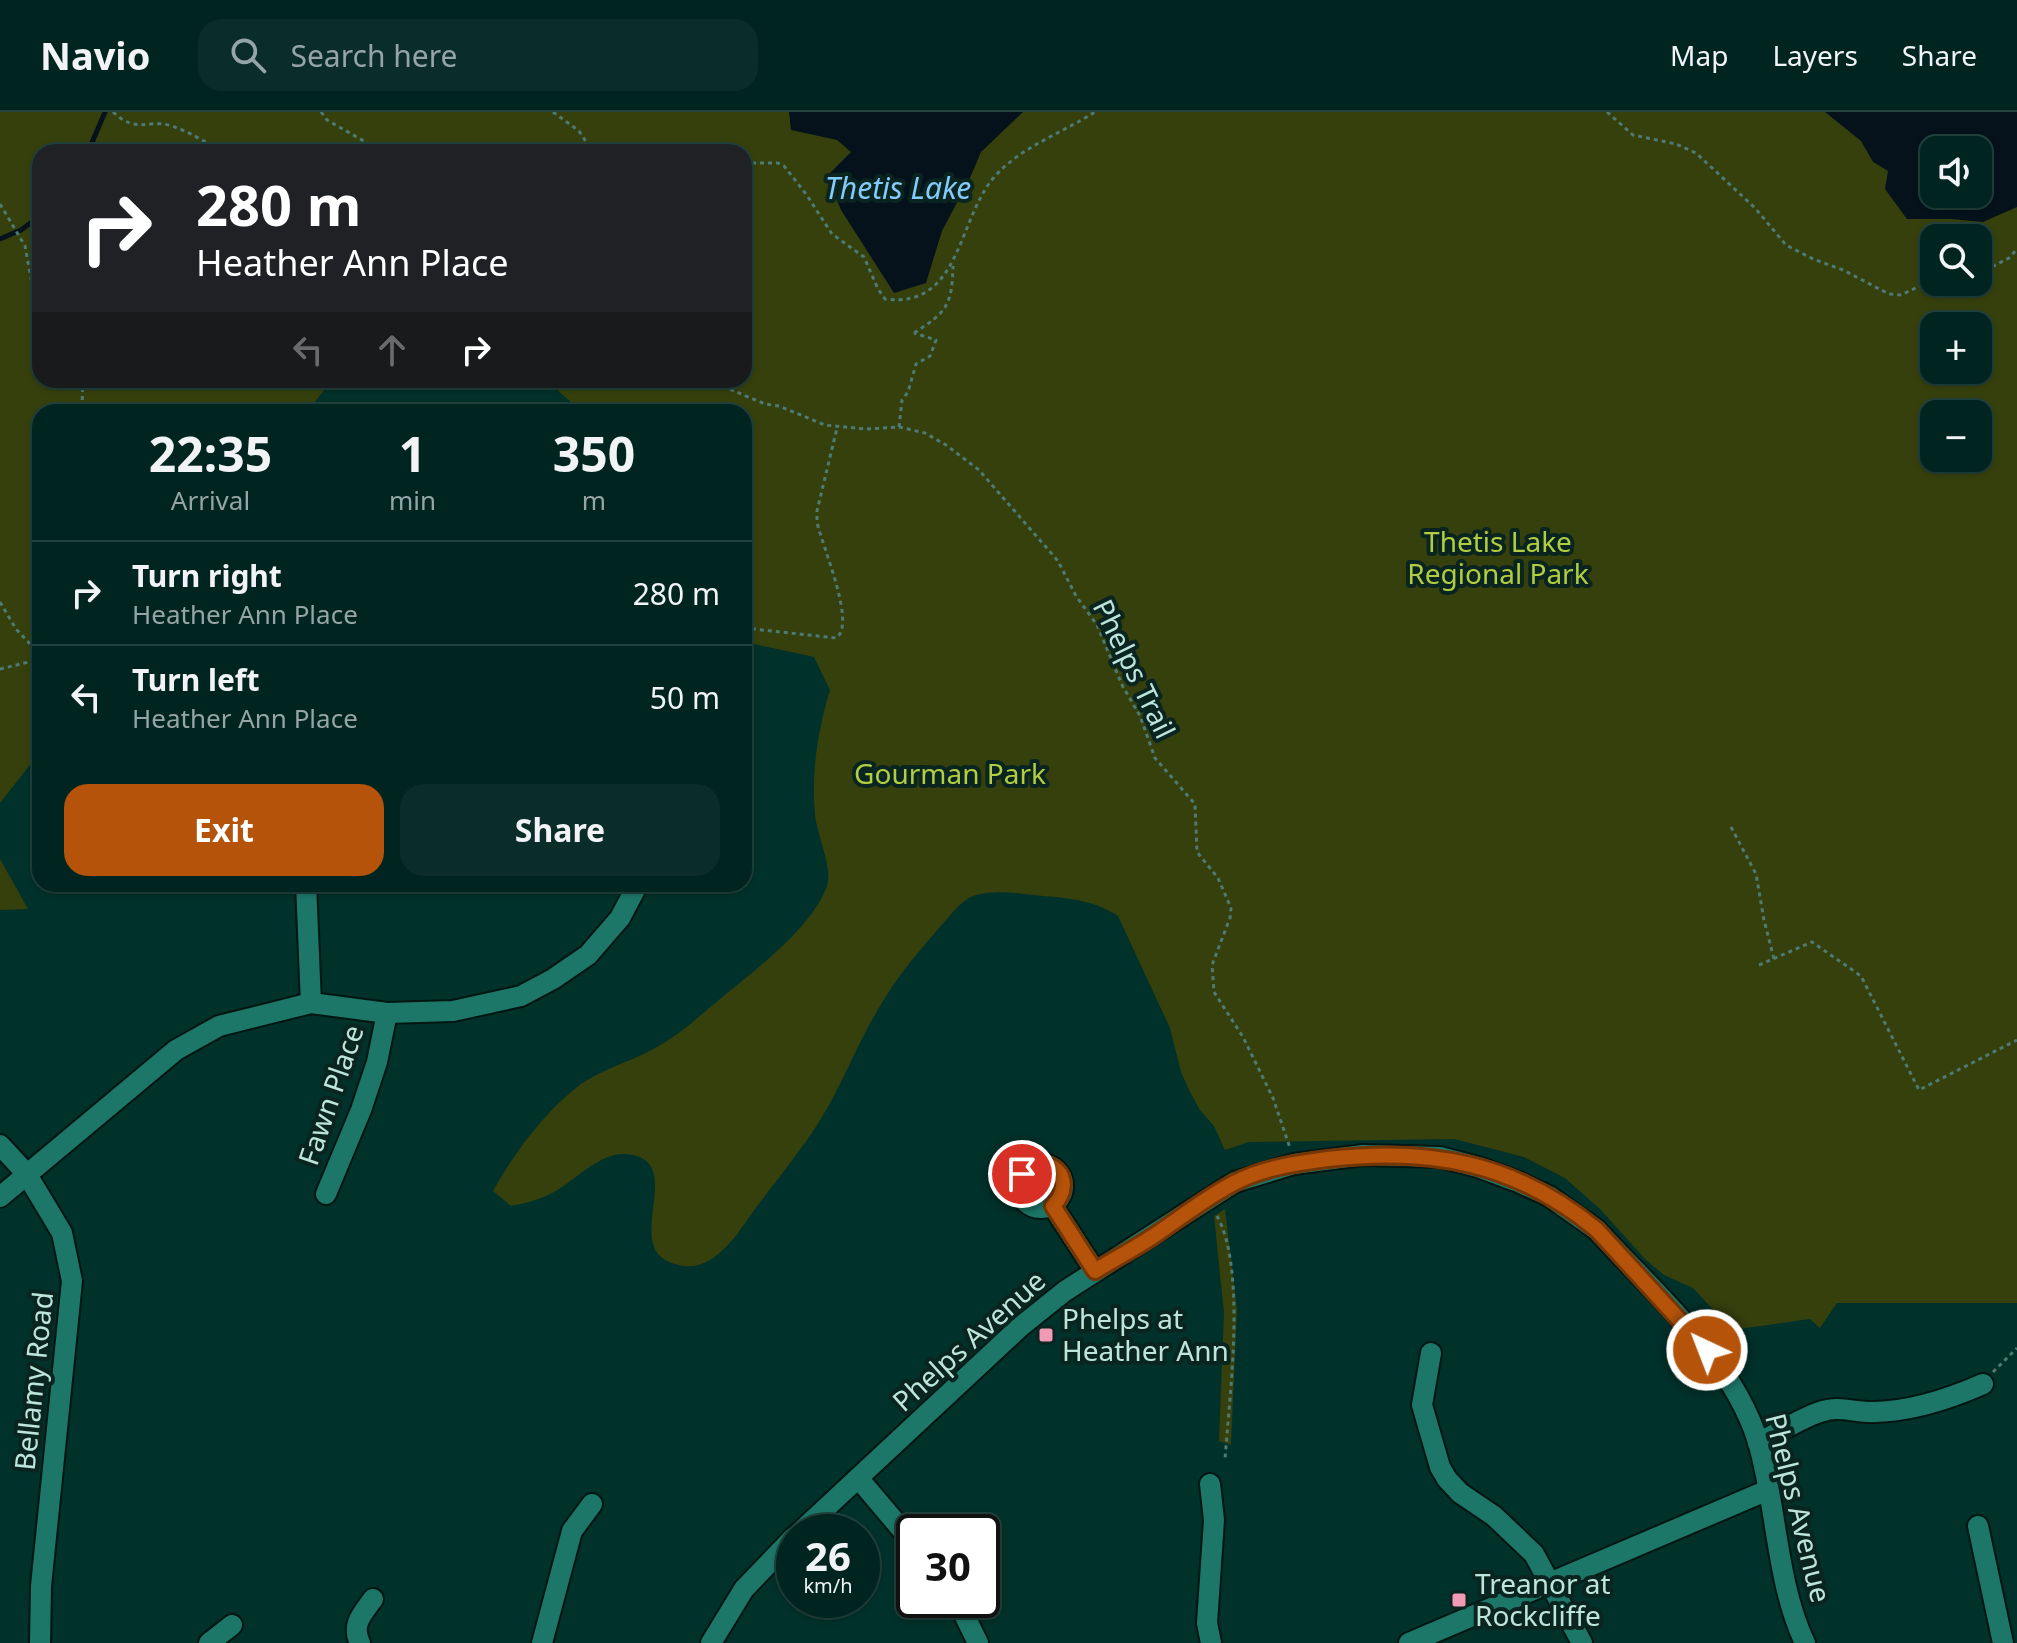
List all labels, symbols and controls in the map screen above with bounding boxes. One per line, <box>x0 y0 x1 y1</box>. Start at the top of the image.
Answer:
search box <box>198 19 758 91</box>
text: Navio <box>40 29 150 81</box>
icon: search <box>226 33 270 77</box>
text: Search here <box>290 35 457 76</box>
text: Map <box>1670 36 1728 74</box>
text: Layers <box>1772 36 1858 74</box>
text: Share <box>1902 36 1977 74</box>
map controls <box>1920 136 1992 472</box>
button: sound <box>1920 136 1992 208</box>
text: 280 m <box>196 166 361 242</box>
water label: Thetis Lake <box>825 167 971 208</box>
icon: right <box>64 176 168 280</box>
button: search <box>1920 224 1992 296</box>
text: Heather Ann Place <box>196 238 509 287</box>
button: + <box>1920 312 1992 384</box>
icon: left <box>286 328 330 372</box>
icon: ahead <box>370 328 414 372</box>
icon: right <box>454 328 498 372</box>
button: − <box>1920 400 1992 472</box>
text: 22:35 <box>149 421 272 486</box>
text: 1 <box>399 421 426 486</box>
text: 350 <box>553 421 635 486</box>
text: Arrival <box>171 482 250 518</box>
text: min <box>389 482 436 518</box>
text: m <box>582 482 606 518</box>
park label: Thetis Lake Regional Park <box>1407 522 1589 592</box>
text: Turn right <box>132 555 282 596</box>
icon: right <box>64 571 108 615</box>
text: 280 m <box>633 573 720 614</box>
street label: Phelps Trail <box>1085 593 1185 745</box>
text: Heather Ann Place <box>132 596 358 632</box>
text: Turn left <box>132 659 260 700</box>
icon: left <box>64 675 108 719</box>
text: 50 m <box>650 677 720 718</box>
text: Heather Ann Place <box>132 700 358 736</box>
park label: Gourman Park <box>854 754 1046 792</box>
button: Exit <box>64 784 384 876</box>
button: Share <box>400 784 720 876</box>
street label: Fawn Place <box>288 1019 372 1170</box>
pin <box>988 1140 1056 1208</box>
icon: arrive <box>1000 1152 1044 1196</box>
street label: Phelps Avenue <box>884 1261 1053 1419</box>
street label: Bellamy Road <box>5 1290 61 1472</box>
place label: Phelps at Heather Ann <box>1062 1299 1229 1369</box>
position arrow <box>1665 1308 1749 1392</box>
marker: Phelps at Heather Ann <box>1037 1326 1055 1344</box>
street label: Phelps Avenue <box>1757 1409 1841 1606</box>
speed limit sign: 30 <box>896 1514 1000 1618</box>
text: 26 <box>805 1528 851 1583</box>
place label: Treanor at Rockcliffe <box>1475 1564 1611 1634</box>
text: km/h <box>803 1572 853 1599</box>
marker: Treanor at Rockcliffe <box>1450 1591 1468 1609</box>

